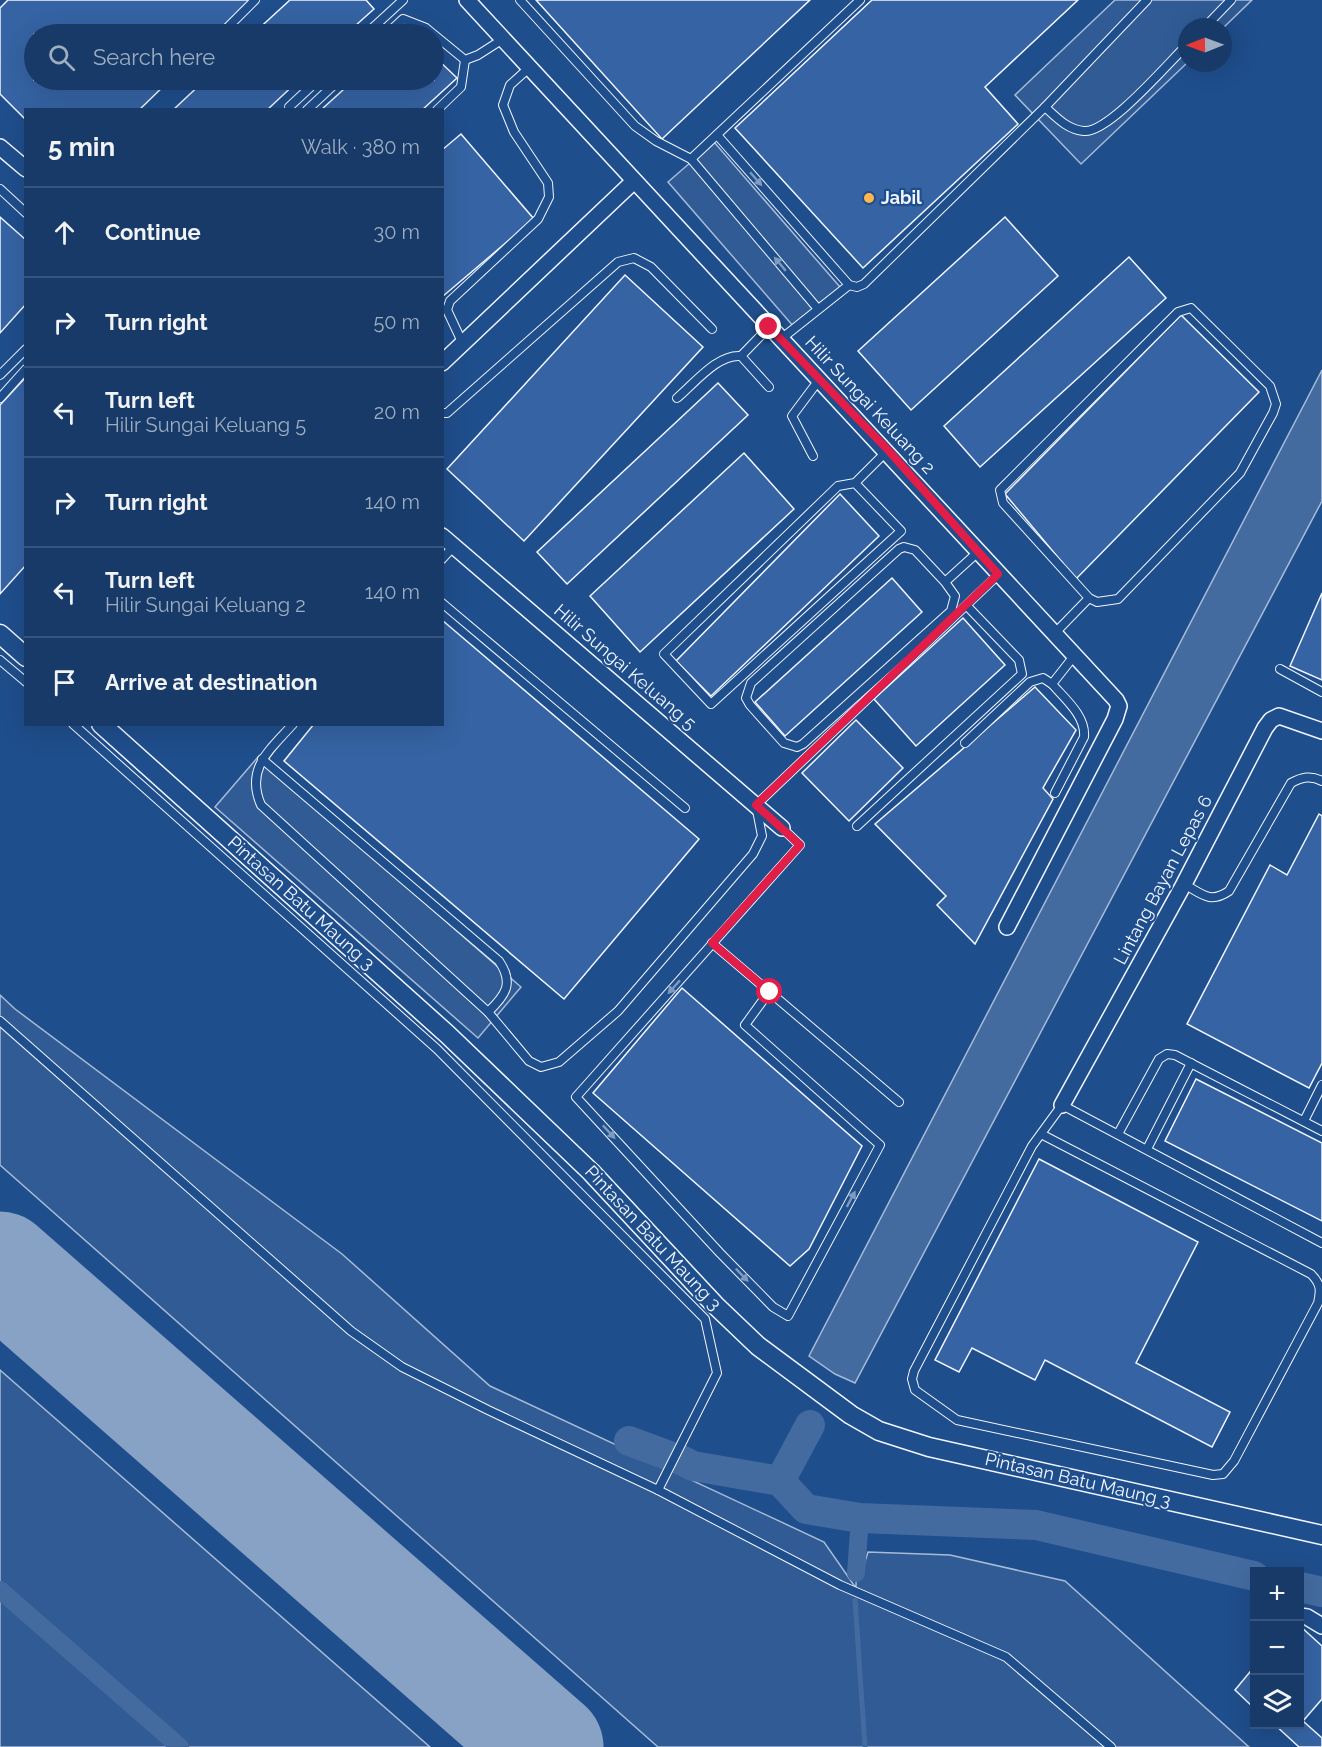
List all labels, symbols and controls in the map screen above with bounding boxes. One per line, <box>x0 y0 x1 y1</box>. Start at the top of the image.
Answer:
north arrow <box>1178 18 1232 72</box>
search box <box>24 24 444 90</box>
icon: search <box>45 41 78 74</box>
text: Search here <box>93 44 215 70</box>
text: 5 min <box>48 132 115 162</box>
text: Walk · 380 m <box>301 135 420 159</box>
one-way arrow <box>749 172 763 187</box>
place label: Jabil <box>881 187 922 208</box>
marker: Jabil <box>862 191 876 205</box>
icon: ahead <box>48 216 81 249</box>
text: Continue <box>105 219 201 245</box>
text: 30 m <box>374 220 420 244</box>
one-way arrow <box>774 257 787 272</box>
icon: right <box>48 306 81 339</box>
text: Turn right <box>105 309 208 335</box>
text: 50 m <box>373 310 420 334</box>
route end <box>755 313 781 339</box>
street label: Hilir Sungai Keluang 2 <box>801 331 940 478</box>
text: Turn left <box>105 387 195 413</box>
icon: left <box>48 396 81 429</box>
text: 20 m <box>374 400 420 424</box>
text: Hilir Sungai Keluang 5 <box>105 413 306 437</box>
icon: right <box>48 486 81 519</box>
text: Turn right <box>105 489 208 515</box>
text: 140 m <box>365 490 420 514</box>
text: Turn left <box>105 567 195 593</box>
icon: left <box>48 576 81 609</box>
text: 140 m <box>365 580 420 604</box>
text: Hilir Sungai Keluang 2 <box>105 593 306 617</box>
street label: Hilir Sungai Keluang 5 <box>550 599 701 734</box>
icon: arrive <box>48 666 81 699</box>
text: Arrive at destination <box>105 669 318 695</box>
street label: Lintang Bayan Lepas 6 <box>1109 791 1216 968</box>
street label: Pintasan Batu Maung 3 <box>224 831 379 974</box>
route start <box>756 978 782 1004</box>
one-way arrow <box>668 979 681 994</box>
one-way arrow <box>602 1124 615 1139</box>
street label: Pintasan Batu Maung 3 <box>581 1161 726 1314</box>
one-way arrow <box>846 1190 856 1207</box>
one-way arrow <box>734 1267 748 1281</box>
street label: Pintasan Batu Maung 3 <box>983 1448 1173 1511</box>
map controls <box>1250 1567 1304 1729</box>
button: + <box>1250 1567 1304 1621</box>
button: − <box>1250 1621 1304 1675</box>
button: layers <box>1250 1675 1304 1729</box>

